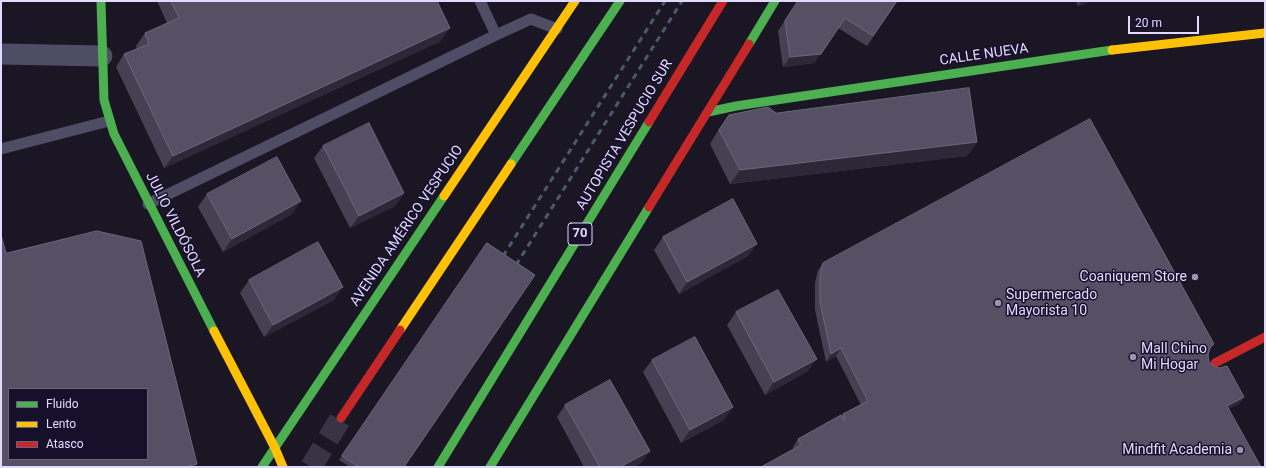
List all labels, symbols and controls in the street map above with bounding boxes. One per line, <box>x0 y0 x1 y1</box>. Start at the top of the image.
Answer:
scale bar <box>1130 8 1201 34</box>
text: 20 m <box>1135 16 1162 30</box>
street label: CALLE NUEVA <box>939 40 1029 70</box>
street label: AUTOPISTA VESPUCIO SUR <box>573 57 677 213</box>
street label: AVENIDA AMÉRICO VESPUCIO <box>347 142 467 310</box>
street label: JULIO VILDÓSOLA <box>141 170 209 280</box>
road number: 70 <box>568 223 592 245</box>
place label: Coaniquem Store <box>1080 269 1187 285</box>
marker: Coaniquem Store <box>1190 272 1200 282</box>
place label: Supermercado Mayorista 10 <box>1006 287 1097 320</box>
marker: Supermercado Mayorista 10 <box>993 298 1003 308</box>
place label: Mall Chino Mi Hogar <box>1141 341 1207 374</box>
marker: Mall Chino Mi Hogar <box>1128 352 1138 362</box>
legend <box>8 388 148 460</box>
text: Fluido <box>46 397 79 411</box>
text: Lento <box>46 417 76 431</box>
text: Atasco <box>46 437 84 451</box>
place label: Mindfit Academia <box>1122 442 1232 458</box>
marker: Mindfit Academia <box>1235 445 1245 455</box>

